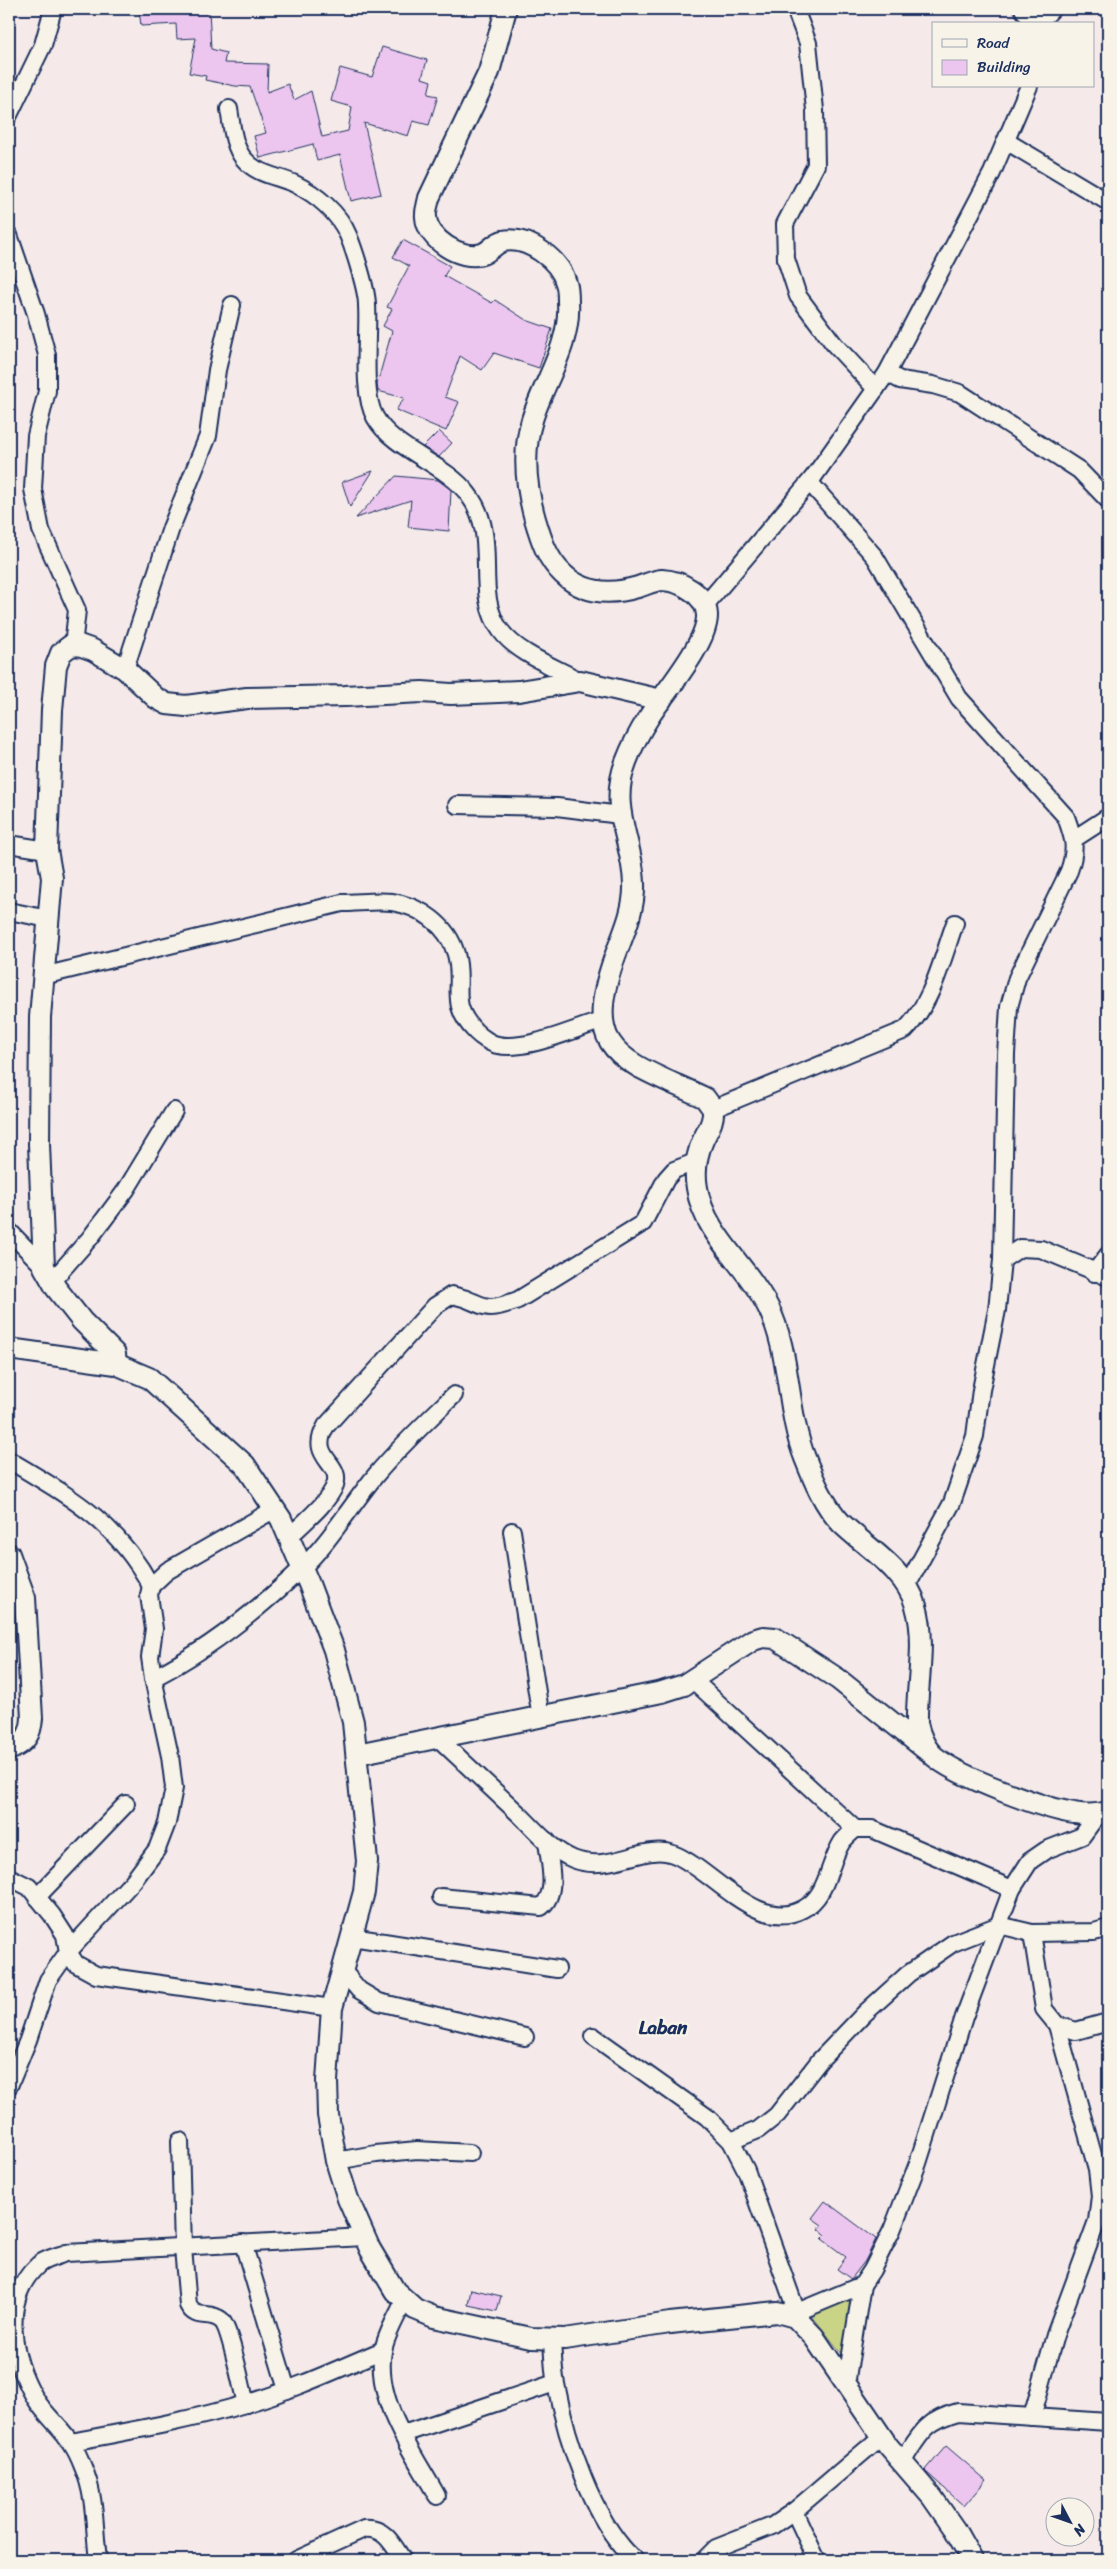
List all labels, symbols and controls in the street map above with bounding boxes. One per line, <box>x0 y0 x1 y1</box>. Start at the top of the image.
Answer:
legend <box>932 22 1094 88</box>
text: Road <box>977 30 1010 56</box>
text: Building <box>977 54 1031 80</box>
district label: Laban <box>639 2011 688 2044</box>
north arrow <box>1044 2496 1094 2546</box>
text: N <box>1067 2518 1093 2542</box>

